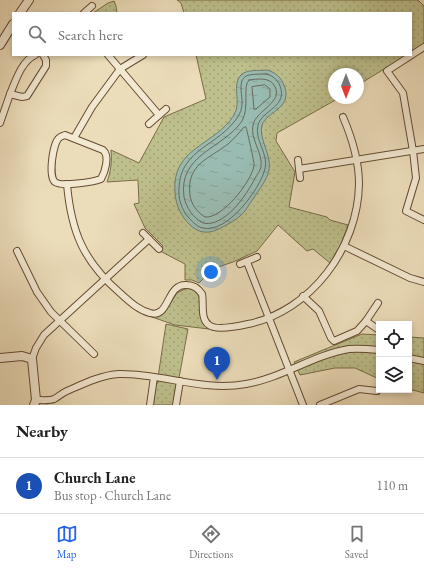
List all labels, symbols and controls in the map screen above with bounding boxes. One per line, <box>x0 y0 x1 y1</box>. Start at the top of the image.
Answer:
search box <box>12 12 412 56</box>
icon: search <box>26 23 48 45</box>
text: Search here <box>58 25 123 44</box>
north arrow <box>328 68 364 104</box>
your location <box>201 262 221 282</box>
map controls <box>376 321 412 393</box>
button: locate <box>376 321 412 357</box>
pin: 1 <box>204 347 230 380</box>
button: layers <box>376 357 412 393</box>
text: Nearby <box>16 420 68 442</box>
text: Church Lane <box>54 468 135 487</box>
text: 1 <box>26 477 32 494</box>
text: 110 m <box>377 477 408 494</box>
text: Bus stop · Church Lane <box>54 487 171 504</box>
tab: Map <box>56 523 78 561</box>
tab: Directions <box>189 523 233 561</box>
tab: Saved <box>345 523 368 561</box>

